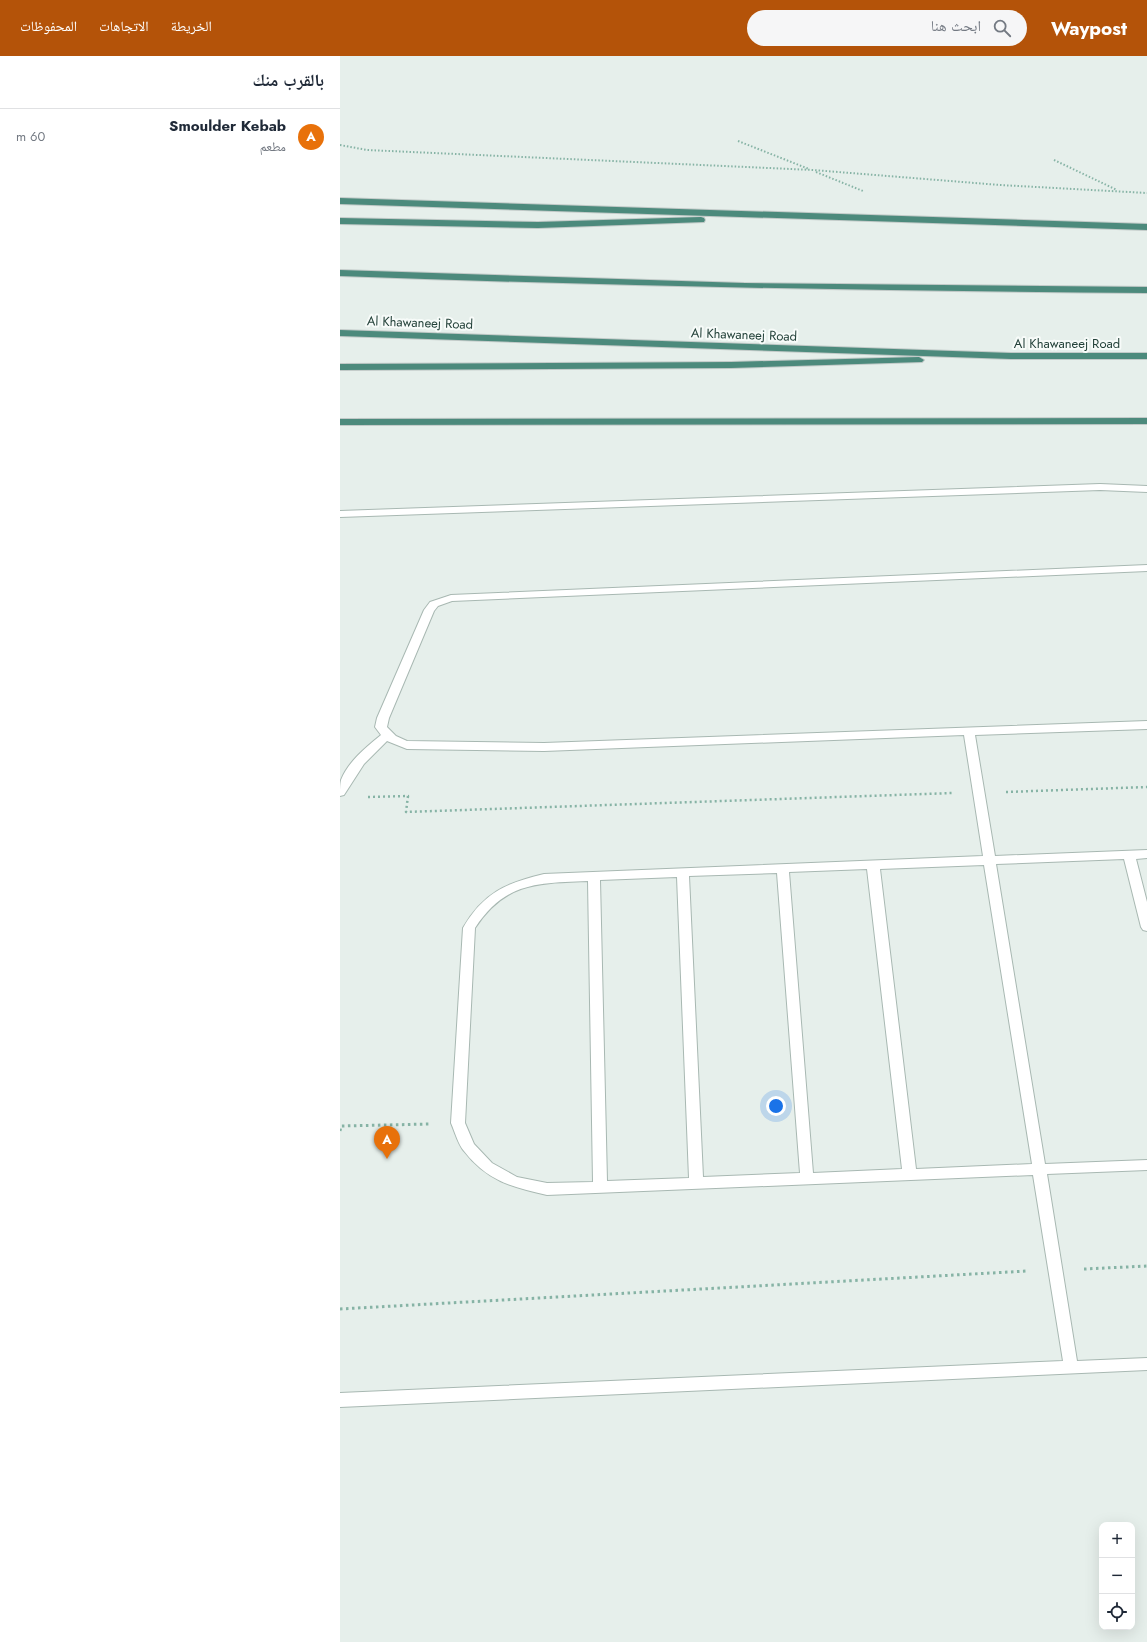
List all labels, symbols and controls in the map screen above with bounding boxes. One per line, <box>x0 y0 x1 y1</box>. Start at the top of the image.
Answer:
search box <box>747 10 1027 46</box>
text: ابحث هنا <box>931 15 981 37</box>
text: Waypost <box>1051 15 1127 42</box>
text: المحفوظات <box>20 16 77 36</box>
text: الاتجاهات <box>99 16 149 36</box>
text: الخريطة <box>171 16 212 36</box>
icon: search <box>991 17 1013 39</box>
text: بالقرب منك <box>253 68 324 92</box>
text: Smoulder Kebab <box>169 115 286 137</box>
text: 60 m <box>16 127 45 146</box>
text: A <box>306 127 316 146</box>
text: مطعم <box>260 137 286 156</box>
street label: Al Khawaneej Road <box>367 311 473 334</box>
street label: Al Khawaneej Road <box>691 323 797 346</box>
street label: Al Khawaneej Road <box>1014 334 1120 353</box>
your location <box>766 1096 786 1116</box>
pin: A <box>374 1126 400 1159</box>
map controls <box>1099 1522 1135 1630</box>
button: + <box>1099 1522 1135 1558</box>
button: − <box>1099 1558 1135 1594</box>
button: locate <box>1099 1594 1135 1630</box>

